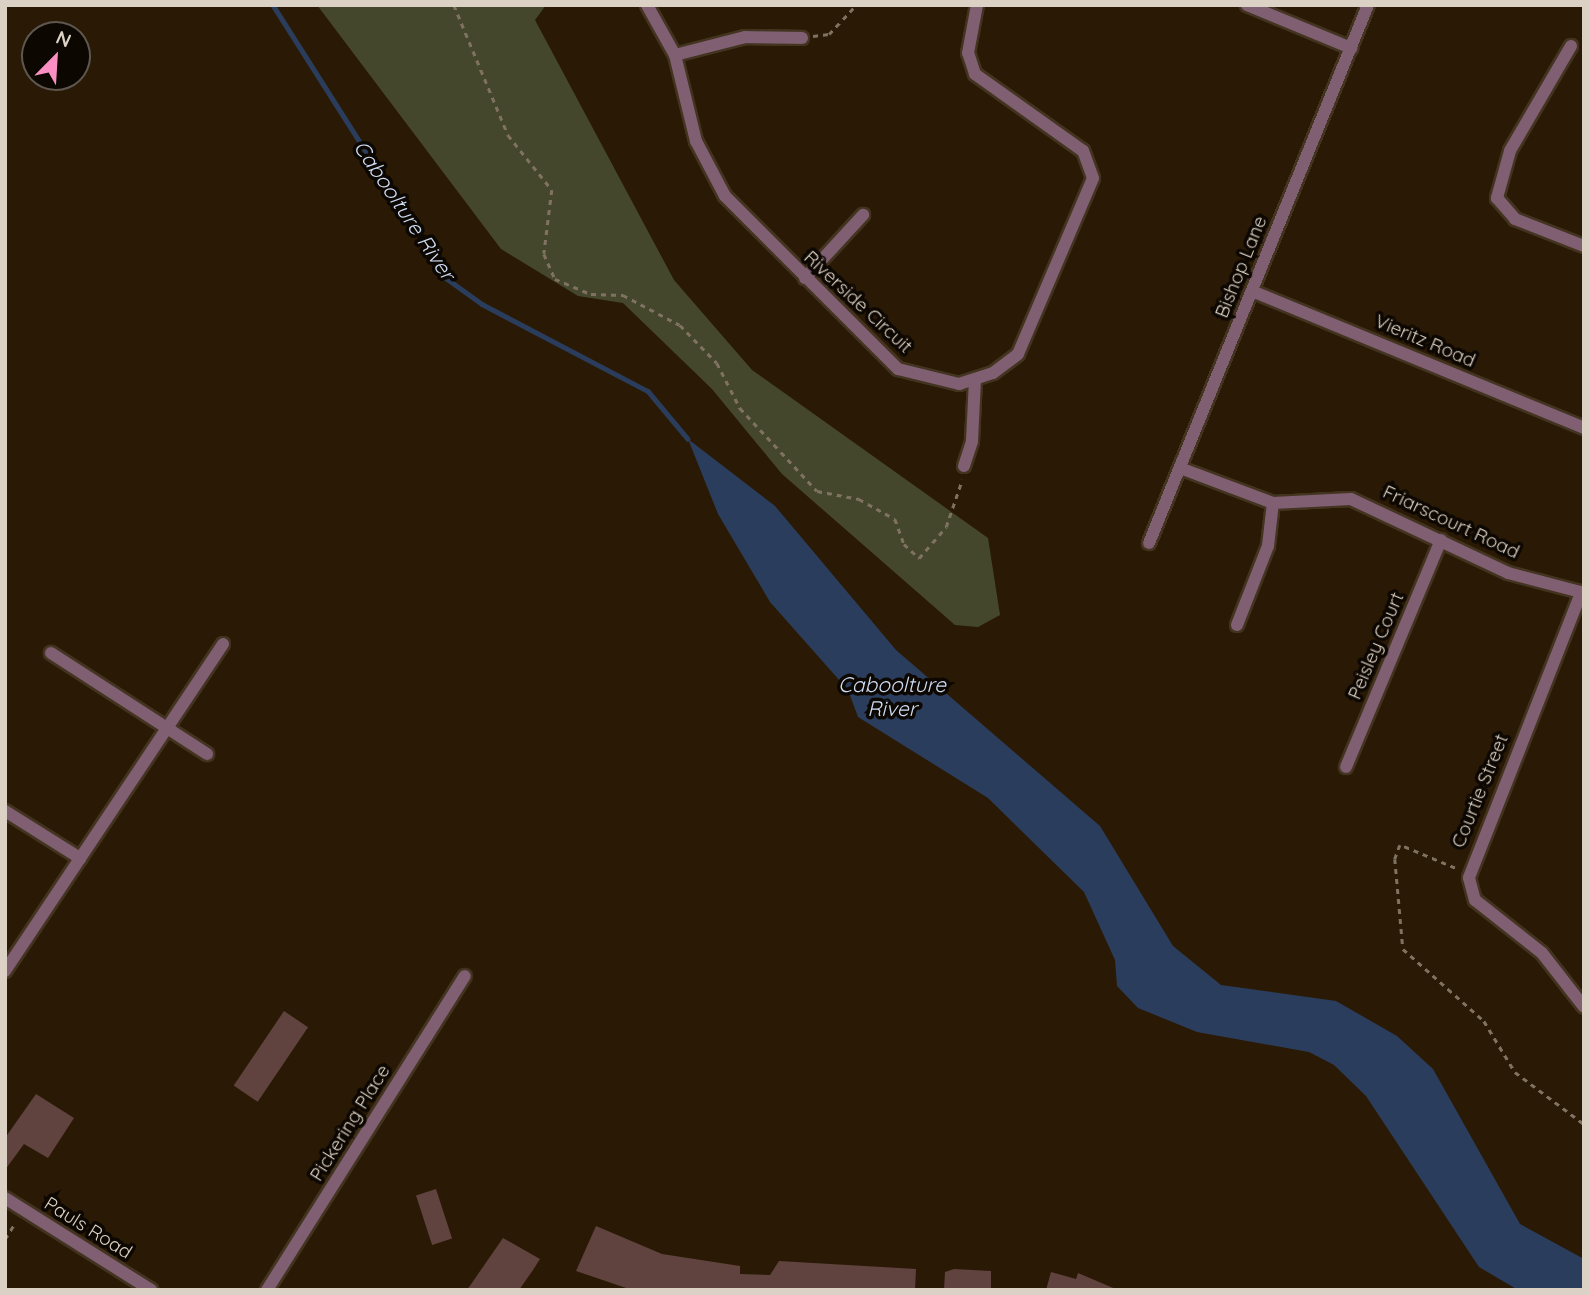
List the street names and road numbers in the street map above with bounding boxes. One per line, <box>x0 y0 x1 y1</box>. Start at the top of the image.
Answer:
street label: Bishop Lane <box>1210 213 1272 321</box>
street label: Riverside Circuit <box>799 246 917 358</box>
street label: Vieritz Road <box>1371 310 1479 372</box>
street label: Friarscourt Road <box>1379 480 1523 564</box>
street label: Peisley Court <box>1343 589 1409 703</box>
street label: Courtie Street <box>1447 731 1513 851</box>
street label: Pickering Place <box>305 1061 395 1185</box>
street label: Pauls Road <box>40 1192 136 1264</box>

